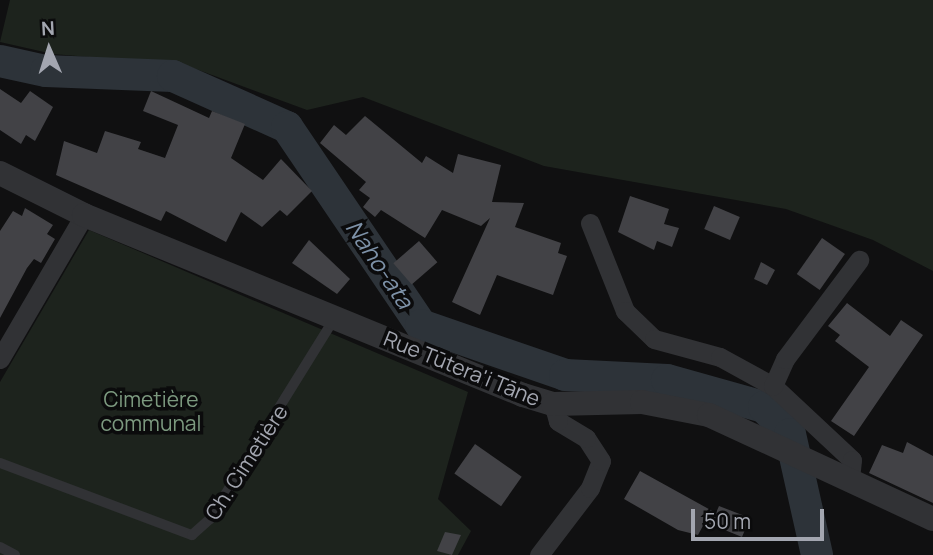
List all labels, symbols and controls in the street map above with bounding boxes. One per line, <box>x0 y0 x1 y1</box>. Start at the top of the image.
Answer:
north arrow <box>14 14 84 84</box>
text: N <box>40 15 55 41</box>
water label: Naho-ata <box>341 215 419 313</box>
street label: Rue Tūtera'i Tāne <box>380 325 544 411</box>
park label: Cimetière communal <box>101 386 201 436</box>
street label: Ch. Cimetière <box>199 400 293 524</box>
scale bar <box>695 496 828 540</box>
text: 50 m <box>704 507 751 535</box>

